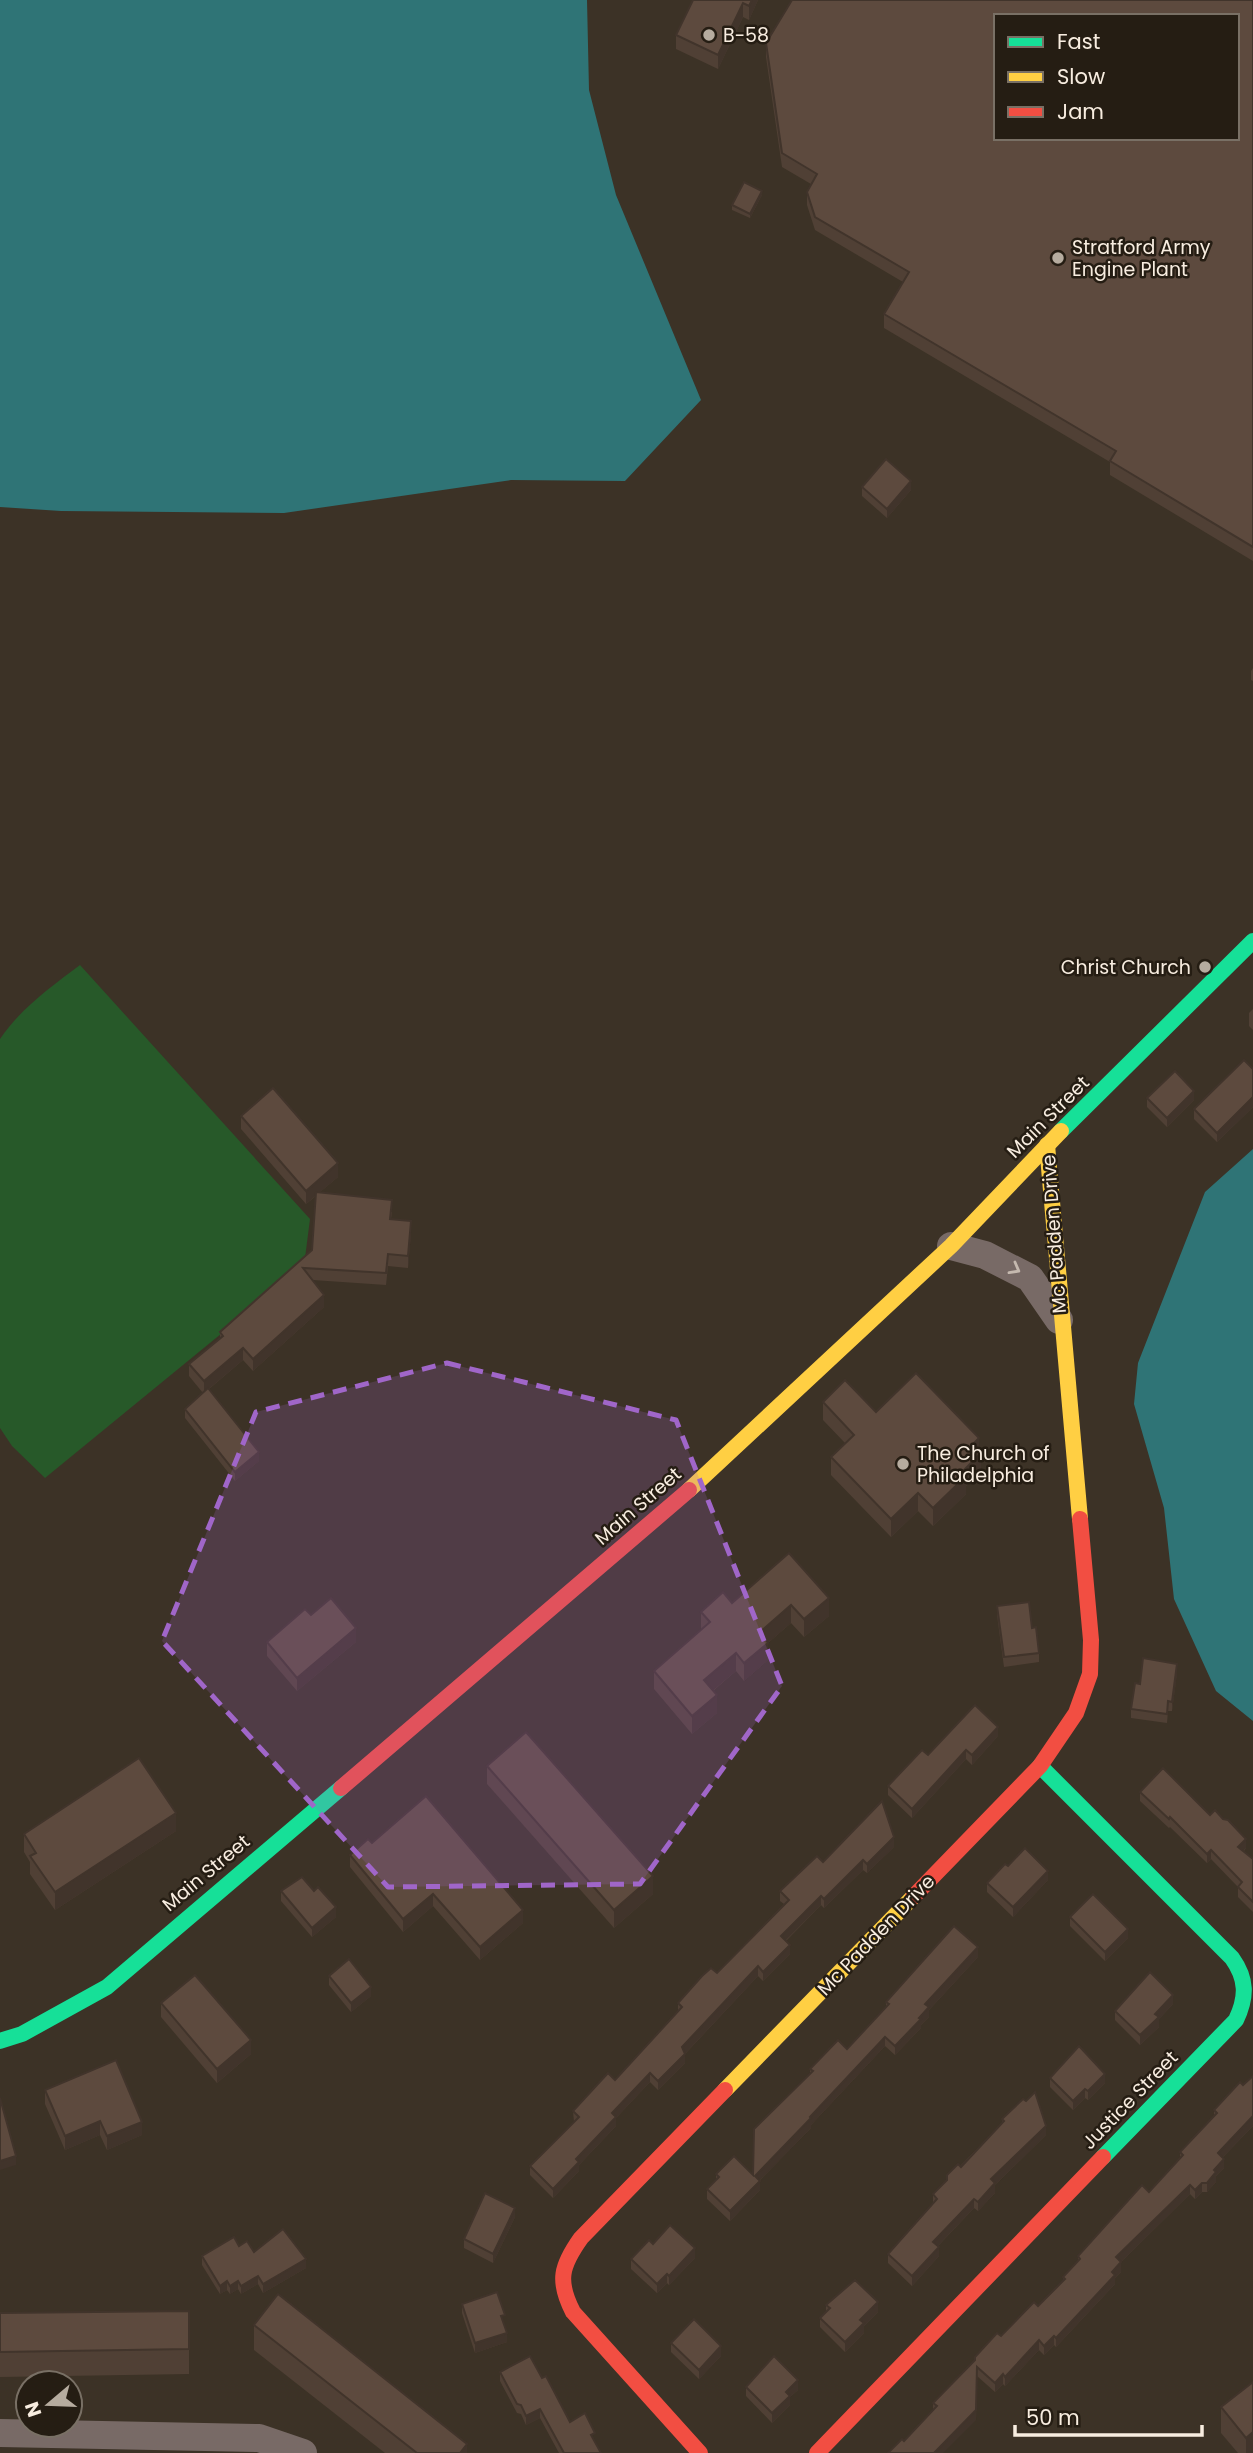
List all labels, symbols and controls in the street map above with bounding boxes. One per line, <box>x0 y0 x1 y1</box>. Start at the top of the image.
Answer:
legend <box>994 14 1239 140</box>
place label: B-58 <box>723 22 769 49</box>
marker: B-58 <box>701 27 717 43</box>
text: Fast <box>1057 27 1100 56</box>
text: Slow <box>1057 62 1105 91</box>
text: Jam <box>1057 97 1104 126</box>
place label: Stratford Army Engine Plant <box>1072 234 1211 283</box>
marker: Stratford Army Engine Plant <box>1050 250 1066 266</box>
place label: Christ Church <box>1061 954 1191 981</box>
marker: Christ Church <box>1197 959 1213 975</box>
street label: Main Street <box>1001 1070 1095 1164</box>
street label: Mc Padden Drive <box>1035 1154 1073 1314</box>
one-way arrow <box>1007 1261 1020 1274</box>
place label: The Church of Philadelphia <box>917 1440 1050 1489</box>
marker: The Church of Philadelphia <box>895 1456 911 1472</box>
street label: Main Street <box>589 1461 687 1551</box>
street label: Main Street <box>156 1828 256 1918</box>
street label: Mc Padden Drive <box>811 1868 941 2002</box>
street label: Justice Street <box>1076 2045 1184 2155</box>
north arrow <box>14 2369 84 2439</box>
scale bar <box>1015 2394 1202 2438</box>
text: N <box>18 2398 48 2421</box>
text: 50 m <box>1026 2403 1080 2432</box>

